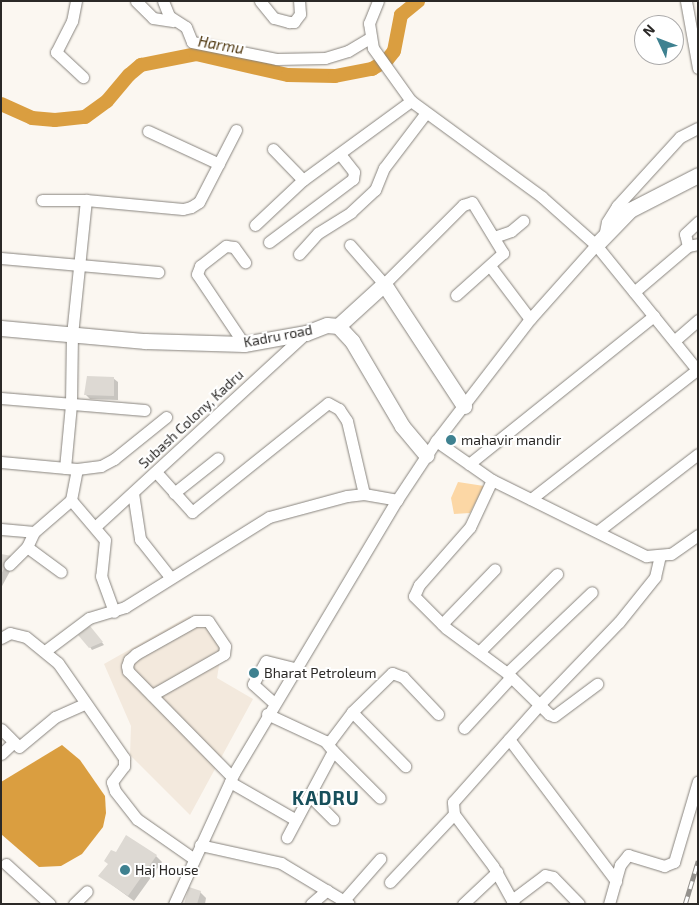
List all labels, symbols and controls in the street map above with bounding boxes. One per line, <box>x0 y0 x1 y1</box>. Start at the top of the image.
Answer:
north arrow <box>634 15 684 65</box>
text: N <box>639 21 658 40</box>
water label: Harmu <box>197 32 245 58</box>
street label: Kadru road <box>242 321 314 351</box>
street label: Subash Colony, Kadru <box>135 366 247 472</box>
place label: mahavir mandir <box>461 432 562 448</box>
marker: mahavir mandir <box>445 434 457 446</box>
place label: Bharat Petroleum <box>264 665 377 681</box>
marker: Bharat Petroleum <box>248 667 260 679</box>
district label: KADRU <box>291 787 361 809</box>
place label: Haj House <box>135 862 199 878</box>
marker: Haj House <box>119 864 131 876</box>

